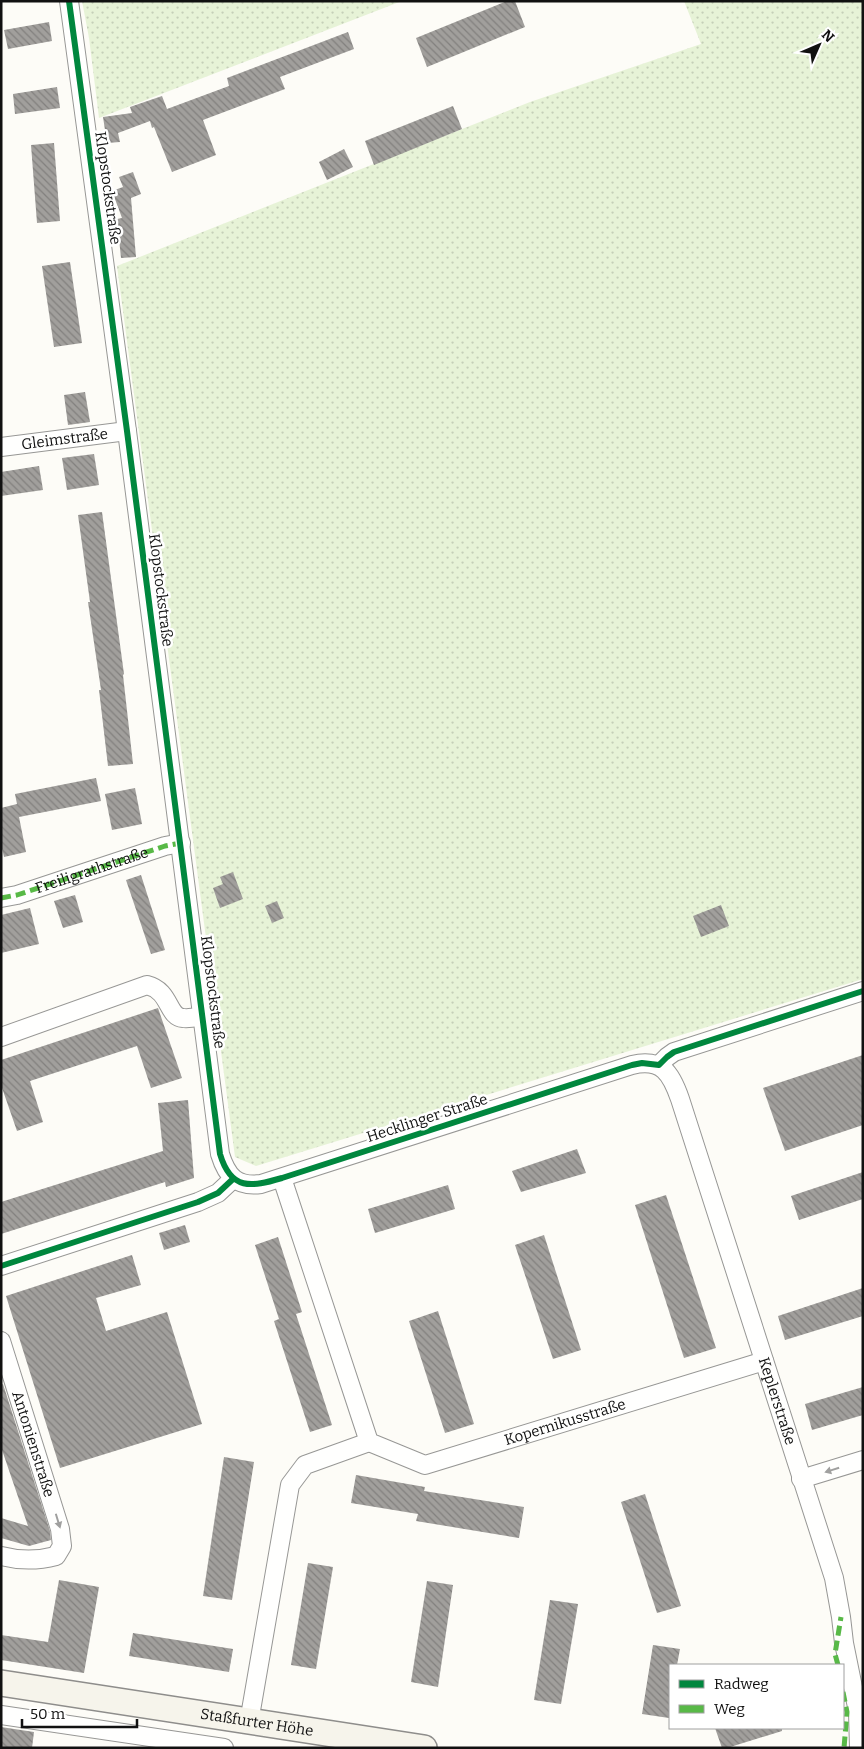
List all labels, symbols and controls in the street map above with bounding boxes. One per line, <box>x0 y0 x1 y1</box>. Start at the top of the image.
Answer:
north arrow <box>794 20 844 70</box>
text: N <box>818 26 838 46</box>
street label: Klopstockstraße <box>91 130 125 246</box>
street label: Gleimstraße <box>20 425 109 453</box>
street label: Klopstockstraße <box>145 532 177 648</box>
street label: Freiligrathstraße <box>33 843 151 897</box>
street label: Klopstockstraße <box>197 934 229 1050</box>
street label: Hecklinger Straße <box>364 1090 490 1146</box>
street label: Keplerstraße <box>755 1355 800 1447</box>
street label: Antonienstraße <box>8 1389 58 1499</box>
street label: Kopernikusstraße <box>502 1395 628 1449</box>
one-way arrow <box>824 1466 839 1474</box>
one-way arrow <box>54 1514 62 1529</box>
legend <box>669 1664 844 1729</box>
text: Radweg <box>714 1675 769 1693</box>
scale bar <box>22 1696 138 1728</box>
text: Weg <box>714 1700 745 1718</box>
text: 50 m <box>30 1705 66 1723</box>
street label: Staßfurter Höhe <box>199 1705 315 1740</box>

